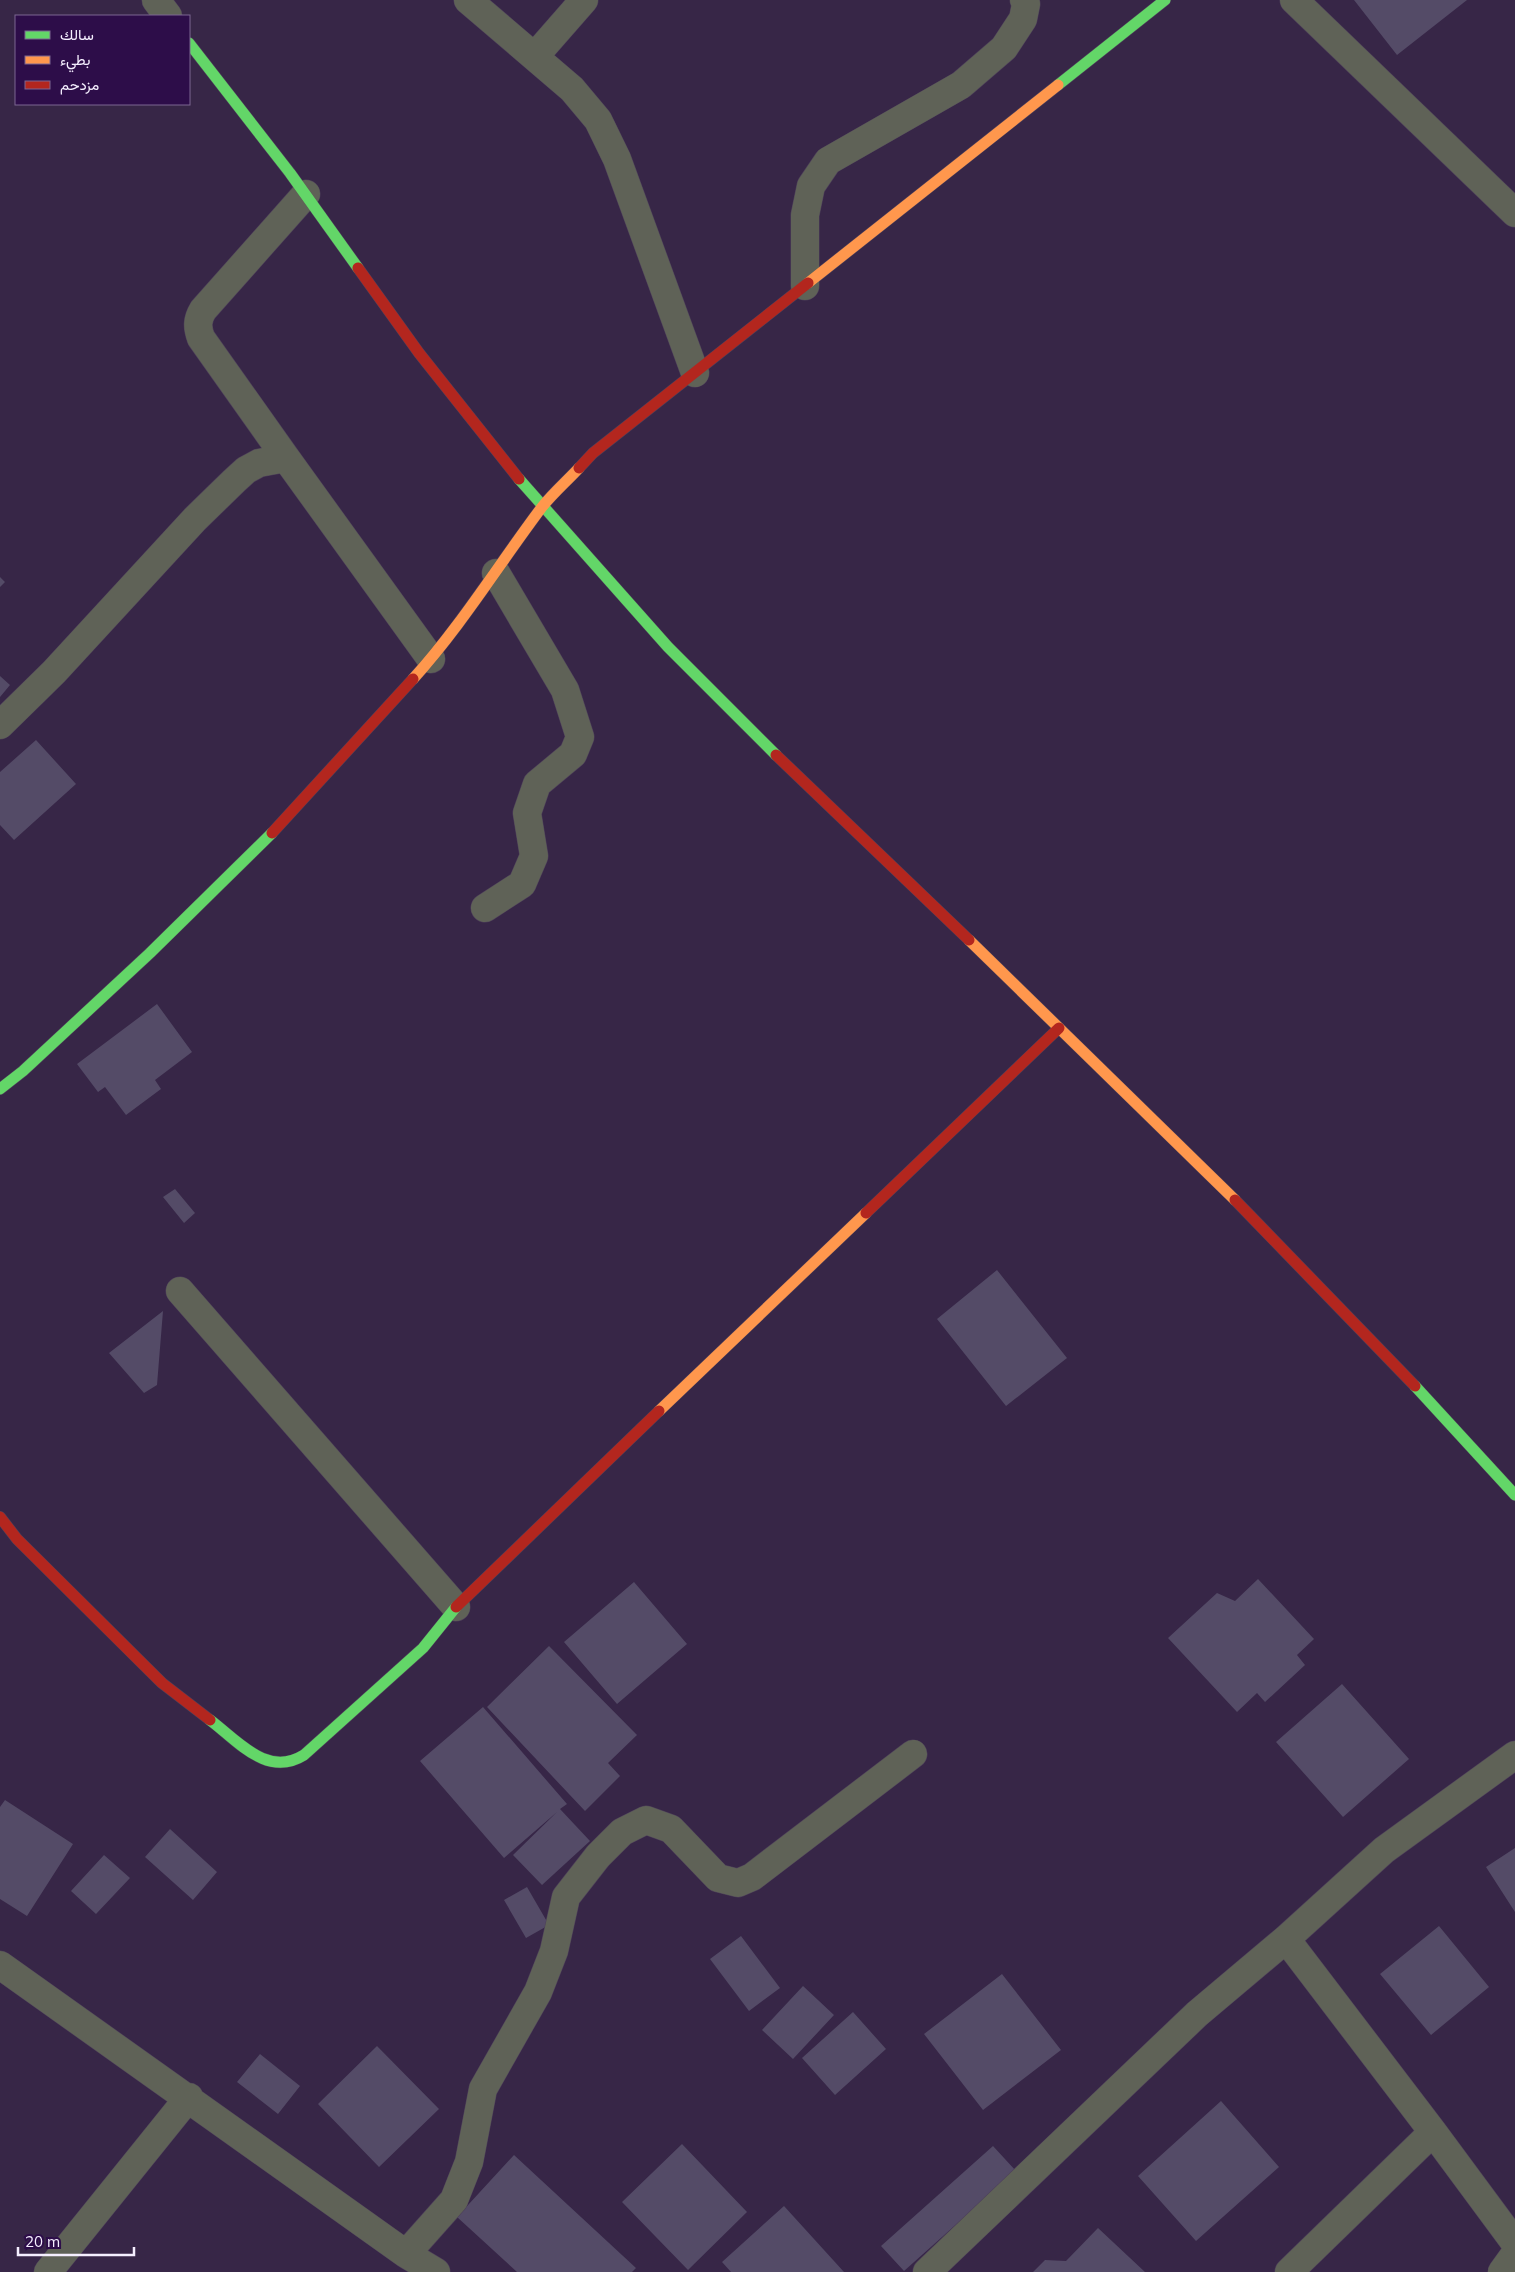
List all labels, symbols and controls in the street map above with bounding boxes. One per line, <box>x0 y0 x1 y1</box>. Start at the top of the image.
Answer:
legend <box>15 15 190 105</box>
text: سالك <box>60 25 94 44</box>
text: بطيء <box>60 50 90 73</box>
text: مزدحم <box>60 75 99 95</box>
scale bar <box>18 2224 134 2256</box>
text: 20 m <box>25 2232 60 2251</box>

